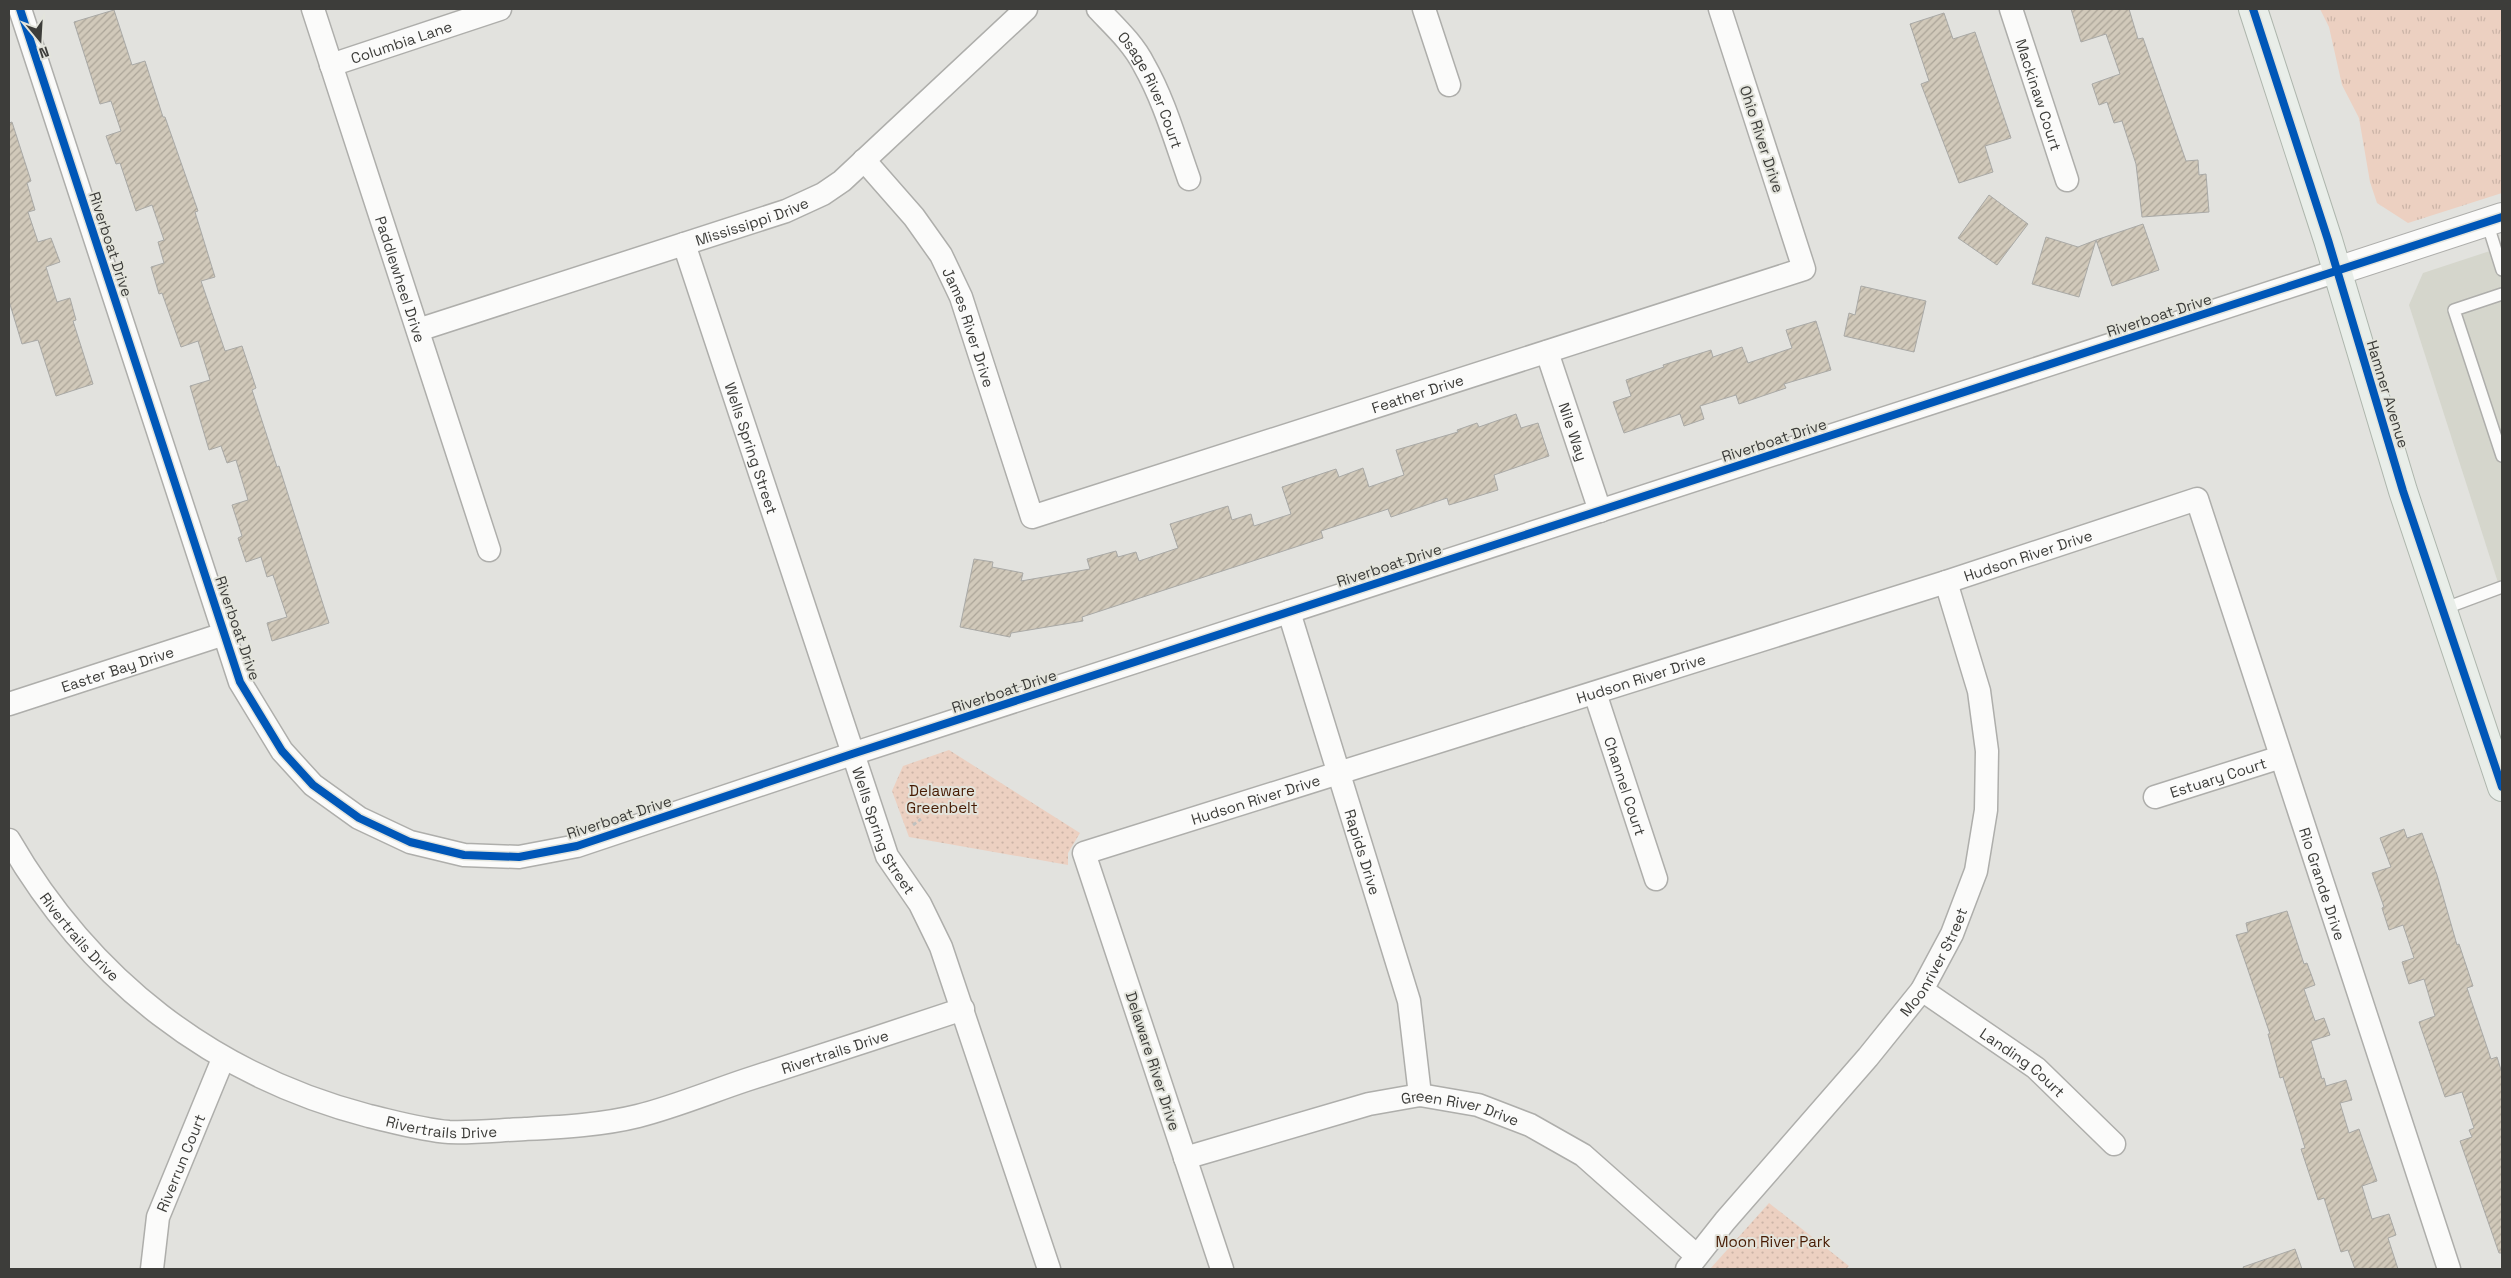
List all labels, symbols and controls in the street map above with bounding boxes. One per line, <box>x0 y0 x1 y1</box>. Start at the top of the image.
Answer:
north arrow <box>15 15 65 65</box>
street label: Columbia Lane <box>348 16 454 67</box>
street label: Osage River Court <box>1114 27 1187 151</box>
street label: Mackinaw Court <box>2012 36 2066 153</box>
text: N <box>37 42 51 62</box>
street label: Ohio River Drive <box>1736 83 1788 195</box>
street label: Riverboat Drive <box>85 189 137 299</box>
street label: Mississippi Drive <box>693 193 811 249</box>
street label: Paddlewheel Drive <box>371 214 430 345</box>
street label: James River Drive <box>939 264 999 390</box>
street label: Riverboat Drive <box>2104 289 2214 341</box>
street label: Hamner Avenue <box>2363 338 2413 450</box>
street label: Feather Drive <box>1369 369 1466 417</box>
street label: Wells Spring Street <box>721 380 782 517</box>
street label: Nile Way <box>1555 400 1592 463</box>
street label: Riverboat Drive <box>1719 414 1829 466</box>
street label: Hudson River Drive <box>1961 525 2095 585</box>
street label: Riverboat Drive <box>1334 539 1444 591</box>
street label: Riverboat Drive <box>211 573 265 683</box>
street label: Easter Bay Drive <box>59 642 176 696</box>
street label: Hudson River Drive <box>1574 649 1708 707</box>
street label: Riverboat Drive <box>949 665 1059 717</box>
street label: Channel Court <box>1600 734 1651 838</box>
street label: Estuary Court <box>2167 753 2269 801</box>
street label: Wells Spring Street <box>848 764 920 898</box>
street label: Hudson River Drive <box>1189 770 1322 828</box>
park label: Delaware Greenbelt <box>906 781 978 817</box>
street label: Riverboat Drive <box>564 791 674 843</box>
street label: Rapids Drive <box>1341 807 1385 897</box>
street label: Rio Grande Drive <box>2296 825 2350 943</box>
street label: Rivertrails Drive <box>36 888 124 985</box>
street label: Moonriver Street <box>1895 905 1971 1020</box>
street label: Delaware River Drive <box>1122 989 1184 1133</box>
street label: Landing Court <box>1977 1023 2069 1101</box>
street label: Rivertrails Drive <box>779 1025 891 1078</box>
street label: Green River Drive <box>1399 1085 1522 1129</box>
street label: Riverrun Court <box>152 1111 209 1214</box>
street label: Rivertrails Drive <box>384 1111 498 1142</box>
park label: Moon River Park <box>1715 1232 1831 1251</box>

